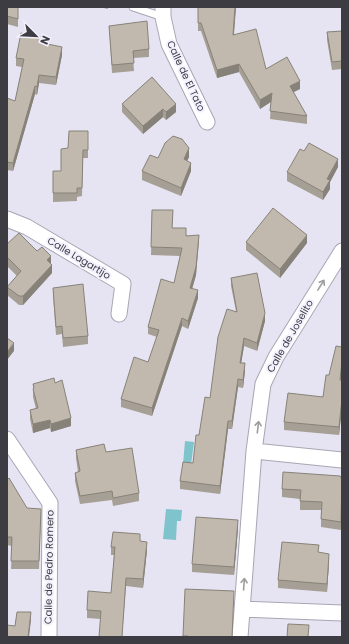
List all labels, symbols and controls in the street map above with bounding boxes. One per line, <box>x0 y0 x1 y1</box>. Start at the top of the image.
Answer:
north arrow <box>16 16 56 56</box>
text: N <box>36 33 54 47</box>
street label: Calle de El Tato <box>163 38 209 114</box>
street label: Calle Lagartijo <box>44 233 114 283</box>
one-way arrow <box>317 279 325 291</box>
street label: Calle de Joselito <box>263 297 317 375</box>
one-way arrow <box>254 421 262 434</box>
street label: Calle de Pedro Romero <box>41 510 57 624</box>
one-way arrow <box>241 578 248 591</box>

